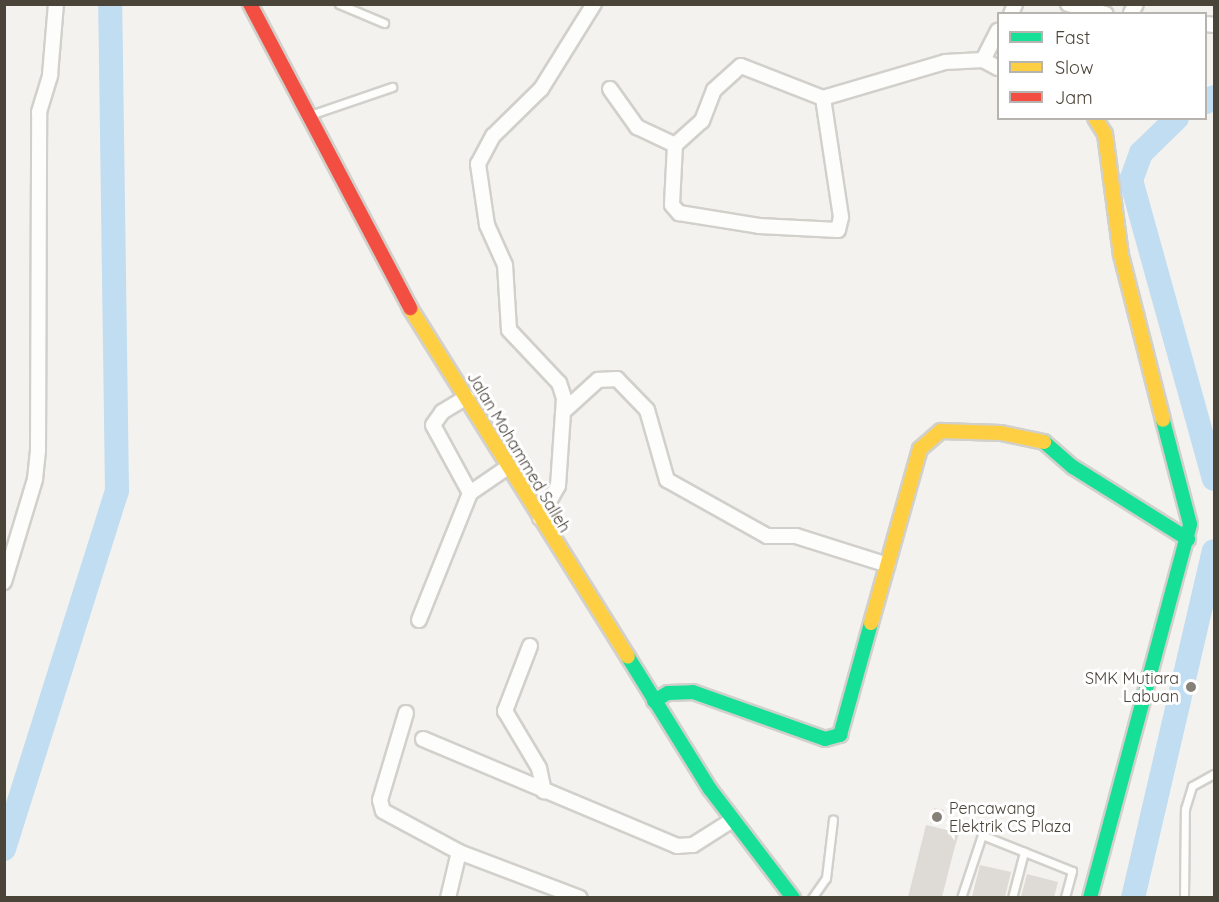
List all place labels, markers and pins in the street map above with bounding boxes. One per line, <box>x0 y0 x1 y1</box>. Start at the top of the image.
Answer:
place label: SMK Mutiara Labuan <box>1085 668 1179 706</box>
marker: SMK Mutiara Labuan <box>1184 680 1198 694</box>
place label: Pencawang Elektrik CS Plaza <box>949 798 1071 836</box>
marker: Pencawang Elektrik CS Plaza <box>930 810 944 824</box>

